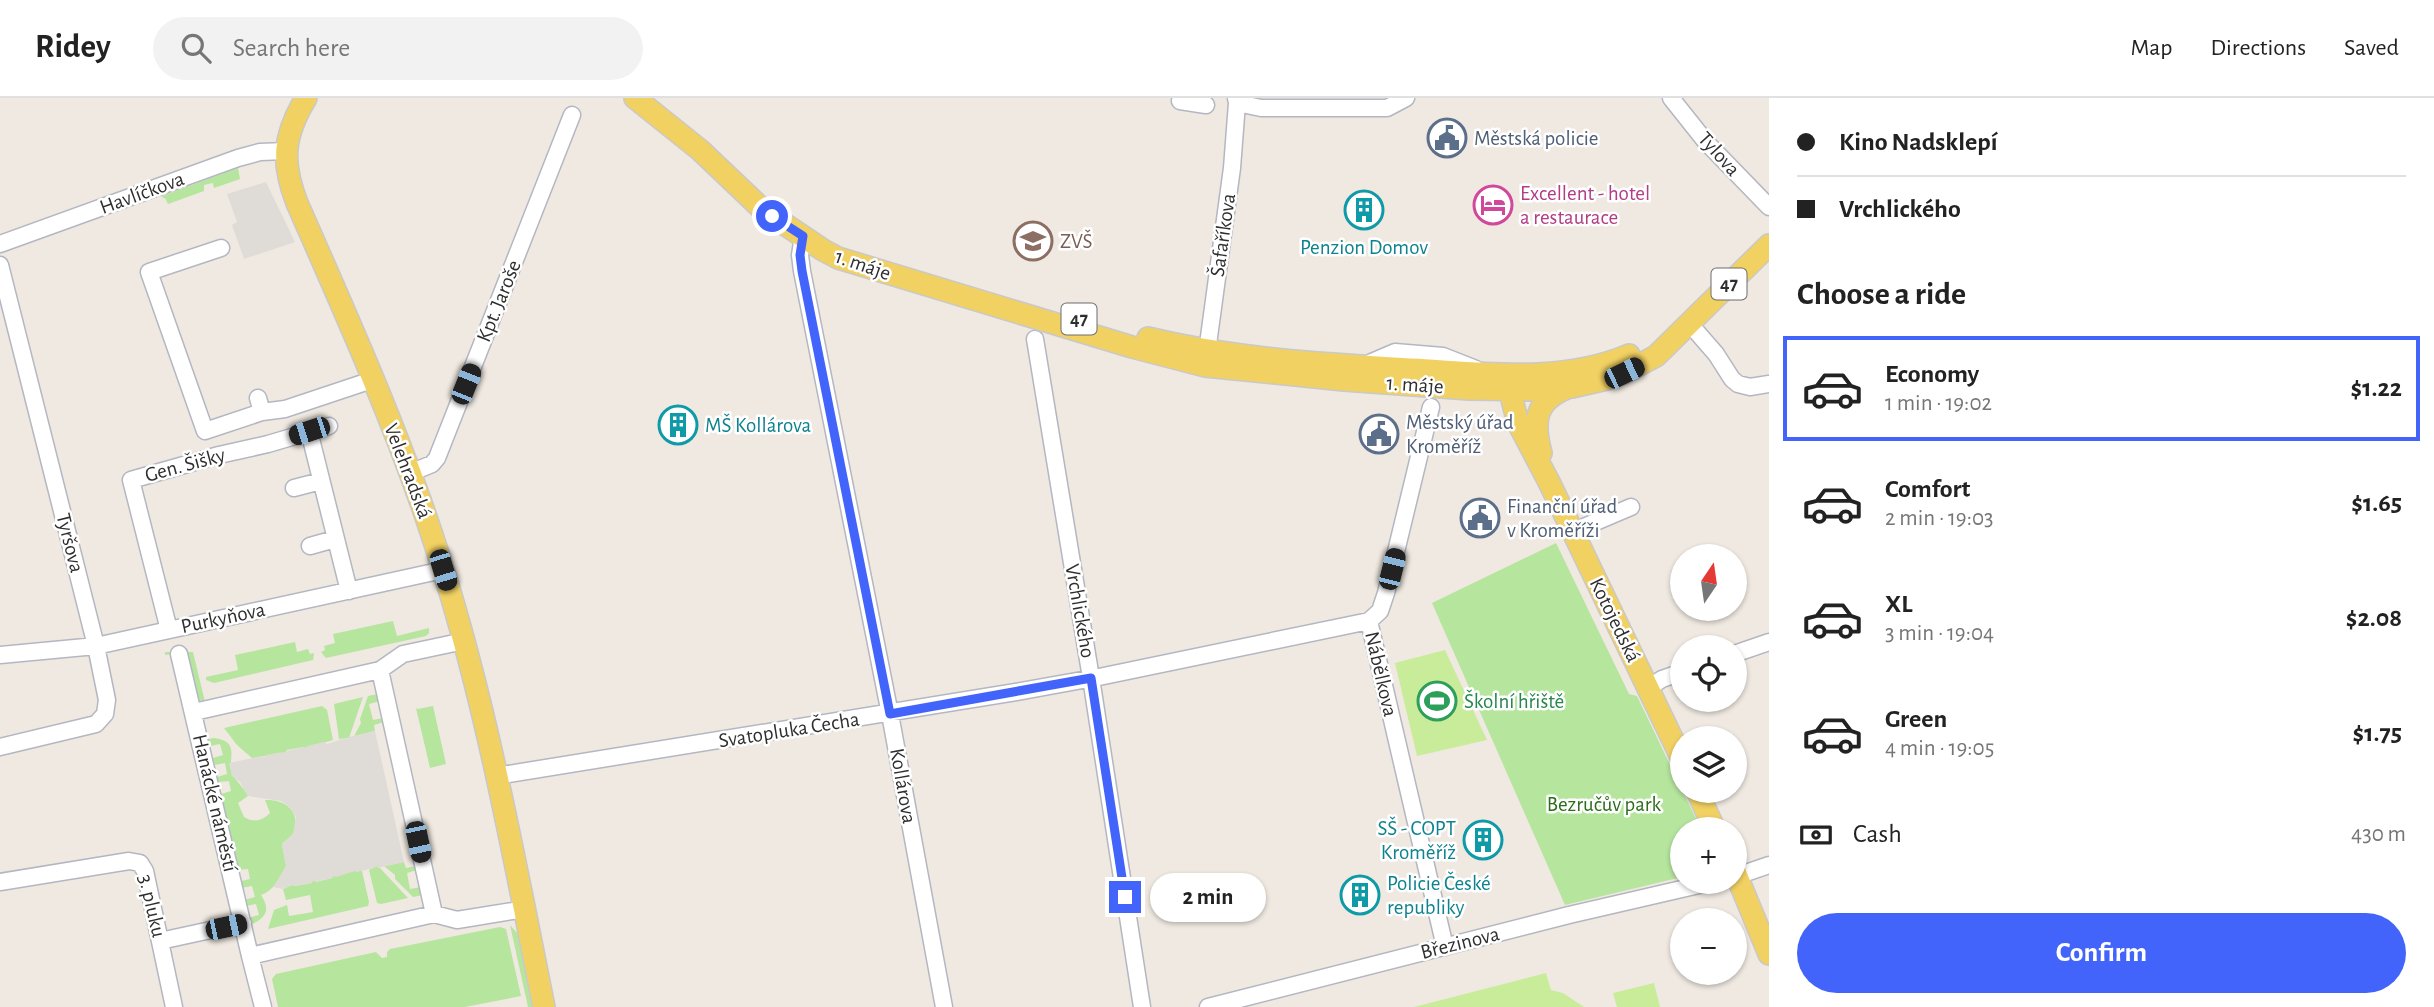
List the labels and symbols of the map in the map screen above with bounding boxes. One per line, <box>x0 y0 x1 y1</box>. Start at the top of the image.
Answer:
public building icon: Městská policie <box>1426 117 1468 159</box>
place label: Městská policie <box>1474 128 1599 149</box>
street label: Tylova <box>1694 128 1744 180</box>
street label: Havlíčkova <box>97 168 187 218</box>
place label: Excellent - hotel a restaurace <box>1520 183 1650 228</box>
hotel icon: Excellent - hotel a restaurace <box>1472 184 1514 226</box>
building icon: Penzion Domov <box>1343 189 1385 231</box>
street label: Šafaříkova <box>1205 191 1239 278</box>
route start <box>756 200 788 232</box>
school or university icon: ZVŠ <box>1012 220 1054 262</box>
place label: ZVŠ <box>1060 229 1093 252</box>
place label: Penzion Domov <box>1300 237 1428 258</box>
street label: 1. máje <box>833 246 893 284</box>
street label: Kpt. Jaroše <box>473 257 525 345</box>
road number: 47 <box>1712 268 1746 300</box>
road number: 47 <box>1062 304 1096 334</box>
car <box>1601 354 1648 392</box>
car <box>449 361 484 407</box>
street label: 1. máje <box>1386 373 1444 397</box>
building icon: MŠ Kollárova <box>657 404 699 446</box>
place label: Městský úřad Kroměříž <box>1406 412 1514 457</box>
place label: MŠ Kollárova <box>705 413 811 436</box>
public building icon: Městský úřad Kroměříž <box>1358 413 1400 455</box>
car <box>286 415 333 447</box>
street label: Velehradská <box>380 421 436 522</box>
street label: Gen. Šišky <box>142 442 227 486</box>
place label: Finanční úřad v Kroměříži <box>1507 496 1617 541</box>
public building icon: Finanční úřad v Kroměříži <box>1459 497 1501 539</box>
street label: Tyršova <box>52 511 88 575</box>
north arrow <box>1670 544 1746 621</box>
car <box>1377 546 1408 592</box>
car <box>427 547 460 593</box>
street label: Vrchlického <box>1061 562 1099 660</box>
street label: Kotojedská <box>1586 575 1644 666</box>
street label: Purkyňova <box>179 599 267 637</box>
street label: Nábělkova <box>1361 629 1401 719</box>
sports icon: Školní hřiště <box>1416 680 1458 722</box>
place label: Školní hřiště <box>1464 689 1564 712</box>
street label: Svatopluka Čecha <box>717 706 861 751</box>
street label: Hanácké náměstí <box>189 732 241 875</box>
street label: Kollárova <box>886 747 920 826</box>
park label: Bezručův park <box>1547 794 1662 815</box>
place label: SŠ - COPT Kroměříž <box>1377 816 1456 863</box>
car <box>404 819 433 865</box>
building icon: SŠ - COPT Kroměříž <box>1462 819 1504 861</box>
place label: Policie České republiky <box>1387 871 1491 918</box>
callout: 2 min <box>1150 872 1265 922</box>
street label: 3. pluku <box>135 873 169 940</box>
building icon: Policie České republiky <box>1339 874 1381 916</box>
route end <box>1109 881 1141 913</box>
car <box>204 912 249 942</box>
street label: Březinova <box>1418 923 1502 963</box>

